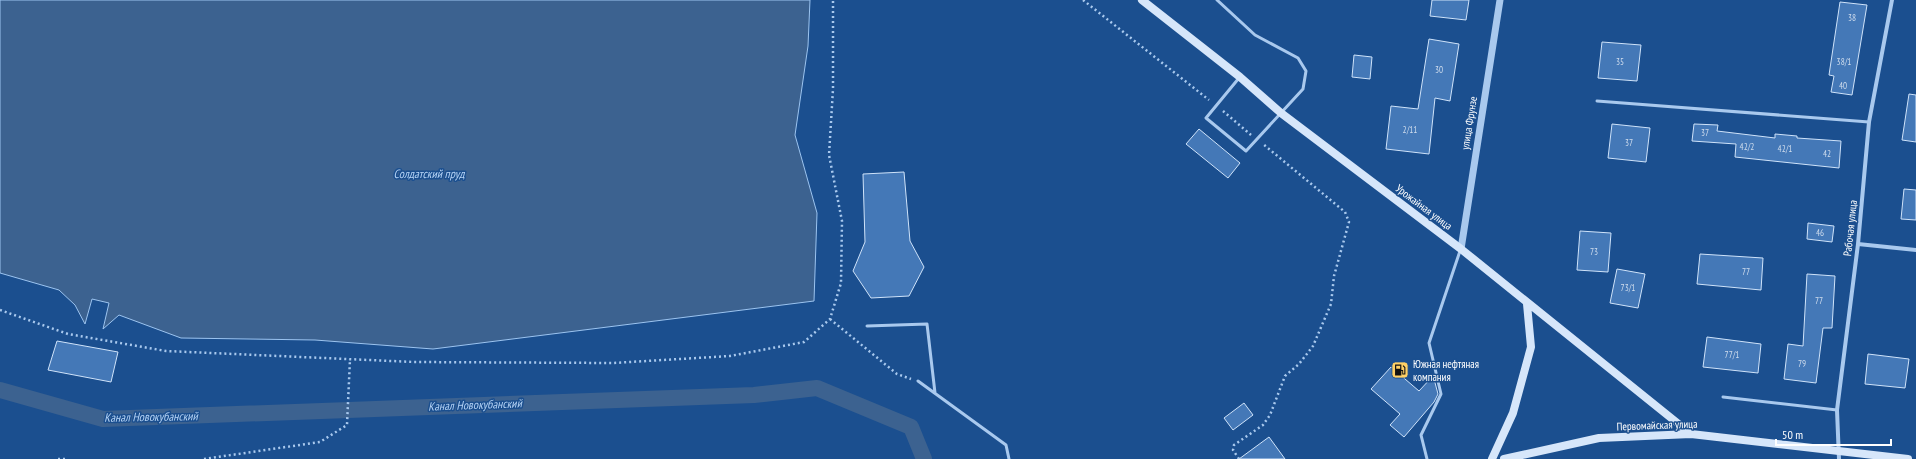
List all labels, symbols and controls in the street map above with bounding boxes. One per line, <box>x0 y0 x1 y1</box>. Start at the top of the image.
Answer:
house number: 38 <box>1848 12 1856 23</box>
house number: 35 <box>1616 56 1624 67</box>
house number: 38/1 <box>1837 56 1851 67</box>
house number: 30 <box>1435 64 1443 75</box>
house number: 40 <box>1839 80 1847 91</box>
street label: улица Фрунзе <box>1458 95 1480 151</box>
house number: 2/11 <box>1403 124 1417 135</box>
house number: 37 <box>1701 127 1709 138</box>
house number: 37 <box>1625 137 1633 148</box>
house number: 42/2 <box>1740 141 1754 152</box>
house number: 42/1 <box>1778 143 1792 154</box>
house number: 42 <box>1823 148 1831 159</box>
water label: Солдатский пруд <box>394 166 465 181</box>
street label: Урожайная улица <box>1393 181 1455 233</box>
street label: Рабочая улица <box>1840 199 1860 257</box>
house number: 46 <box>1816 227 1824 238</box>
house number: 73 <box>1590 246 1598 257</box>
house number: 77 <box>1742 266 1750 277</box>
house number: 73/1 <box>1621 282 1635 293</box>
house number: 77 <box>1815 295 1823 306</box>
house number: 77/1 <box>1725 349 1739 360</box>
place label: Южная нефтяная компания <box>1413 357 1479 384</box>
house number: 79 <box>1798 358 1806 369</box>
fuel station icon: Южная нефтяная компания <box>1390 360 1410 380</box>
water label: Канал Новокубанский <box>428 395 524 414</box>
water label: Канал Новокубанский <box>104 408 200 425</box>
street label: Первомайская улица <box>1616 417 1698 433</box>
scale bar <box>1776 421 1891 447</box>
text: 50 m <box>1782 427 1803 442</box>

